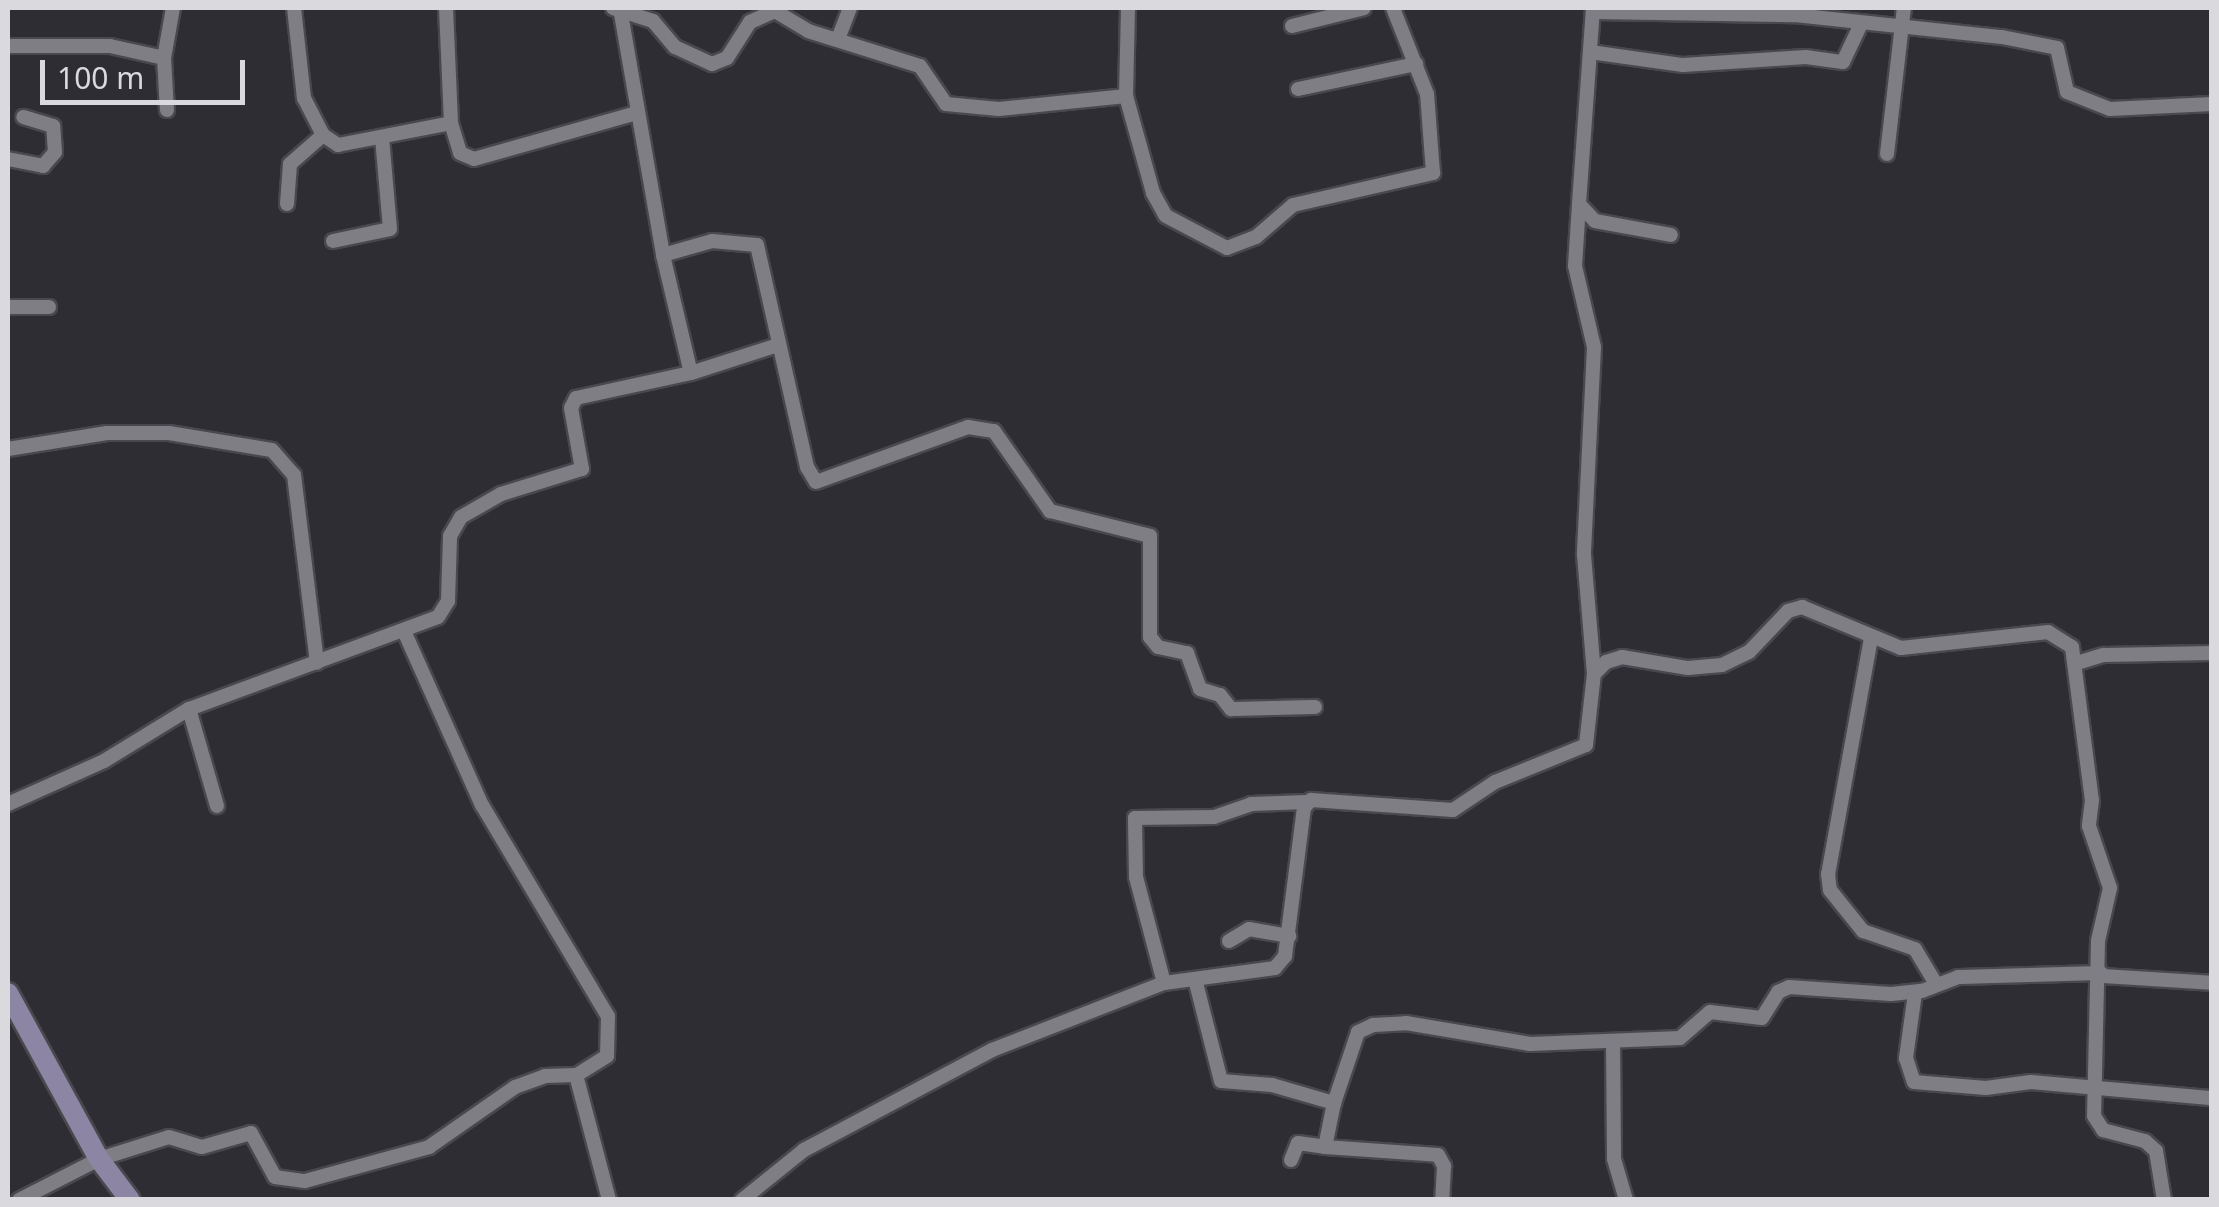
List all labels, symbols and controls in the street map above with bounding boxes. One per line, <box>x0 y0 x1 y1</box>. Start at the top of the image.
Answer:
scale bar <box>45 40 250 102</box>
text: 100 m <box>57 57 144 98</box>

